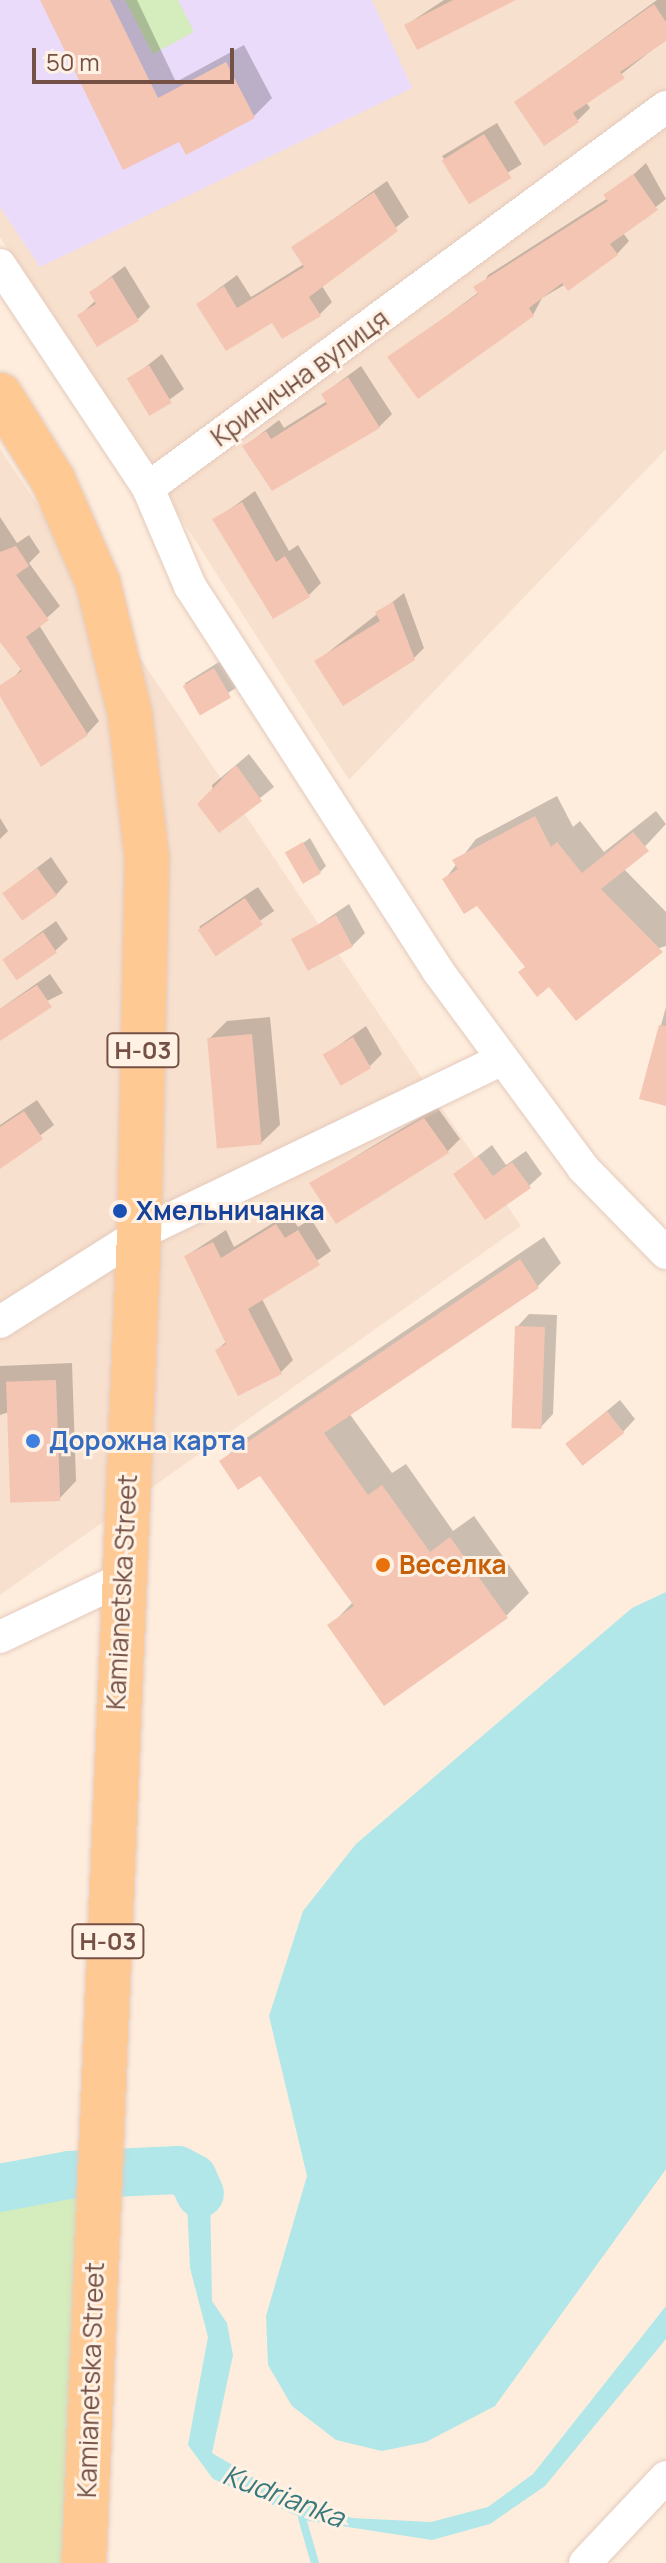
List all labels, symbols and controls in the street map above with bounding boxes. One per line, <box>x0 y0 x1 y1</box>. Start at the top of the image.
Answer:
scale bar <box>36 32 238 82</box>
text: 50 m <box>46 45 100 78</box>
street label: Кринична вулиця <box>205 303 395 453</box>
road number: Н-03 <box>105 1030 181 1070</box>
place label: Хмельничанка <box>136 1195 325 1227</box>
marker: Хмельничанка <box>111 1202 129 1220</box>
place label: Дорожна карта <box>49 1425 246 1457</box>
marker: Дорожна карта <box>24 1432 42 1450</box>
street label: Kamianetska Street <box>100 1473 144 1711</box>
place label: Веселка <box>399 1549 506 1581</box>
marker: Веселка <box>374 1556 392 1574</box>
road number: Н-03 <box>70 1921 146 1961</box>
street label: Kamianetska Street <box>71 2262 111 2498</box>
water label: Kudrianka <box>219 2457 349 2533</box>

